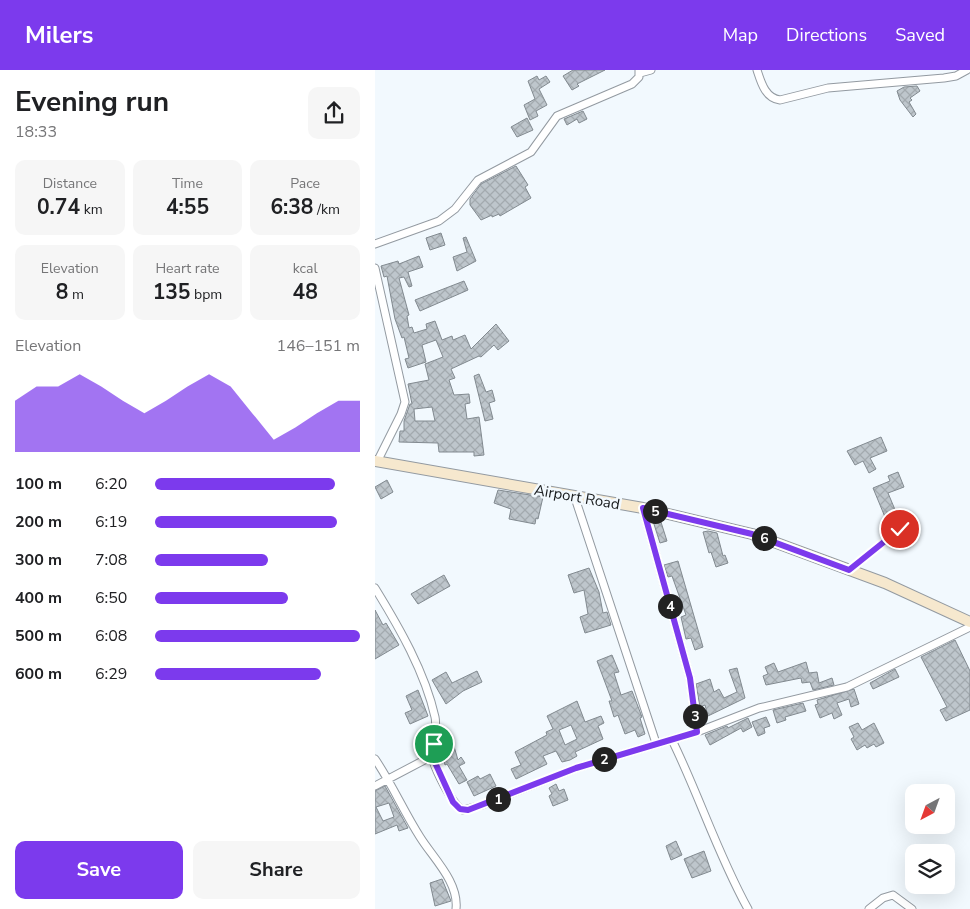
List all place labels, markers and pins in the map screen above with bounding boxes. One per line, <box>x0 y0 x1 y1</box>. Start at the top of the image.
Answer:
pin: 5 <box>643 498 667 524</box>
pin <box>879 508 921 550</box>
pin: 6 <box>751 526 777 550</box>
pin: 4 <box>657 594 683 618</box>
pin: 3 <box>683 704 707 728</box>
pin <box>413 723 455 765</box>
pin: 2 <box>591 746 617 772</box>
pin: 1 <box>485 786 511 812</box>

